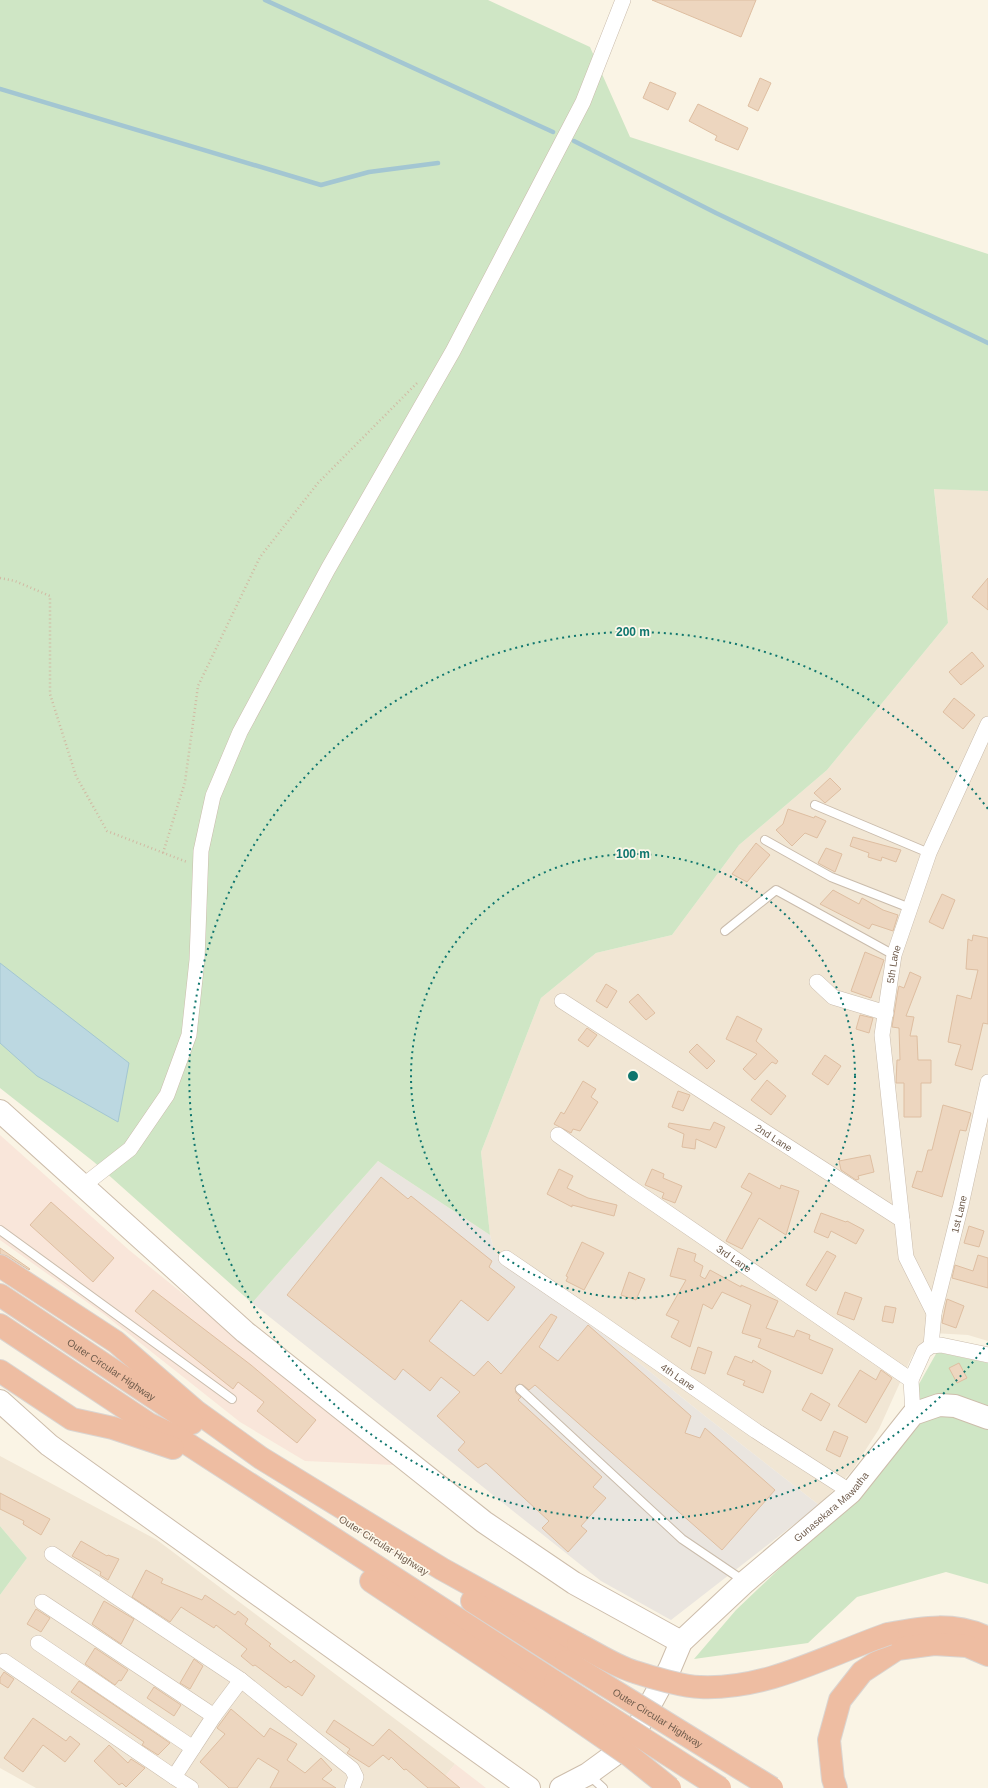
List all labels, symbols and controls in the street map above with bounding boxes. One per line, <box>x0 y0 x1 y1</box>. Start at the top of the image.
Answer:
text: 200 m <box>616 625 650 639</box>
text: 100 m <box>616 847 650 861</box>
street label: 5th Lane <box>885 943 903 984</box>
centre of rings <box>626 1069 640 1083</box>
street label: 2nd Lane <box>753 1122 794 1154</box>
street label: 1st Lane <box>949 1194 969 1234</box>
street label: 3rd Lane <box>714 1243 753 1275</box>
street label: Outer Circular Highway <box>65 1336 157 1403</box>
street label: 4th Lane <box>659 1361 697 1393</box>
street label: Gunasekara Mawatha <box>792 1469 871 1544</box>
street label: Outer Circular Highway <box>337 1513 430 1577</box>
street label: Outer Circular Highway <box>611 1686 705 1750</box>

